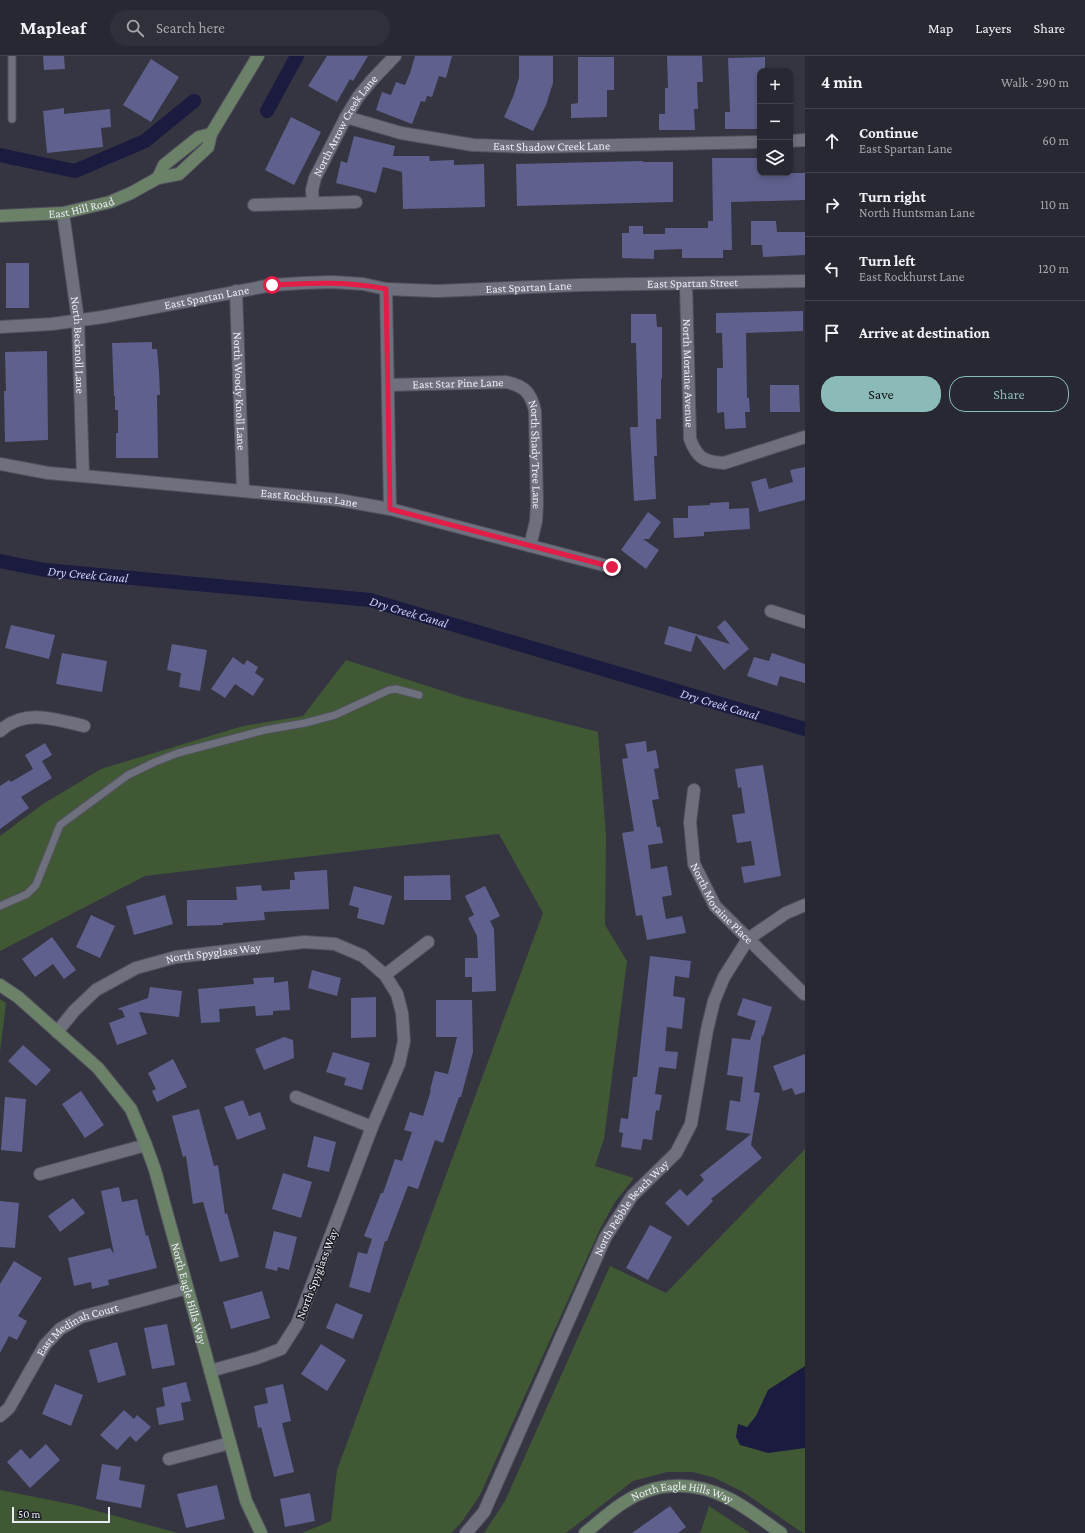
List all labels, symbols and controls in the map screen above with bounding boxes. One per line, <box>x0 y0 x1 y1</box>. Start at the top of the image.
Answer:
search box <box>110 10 390 46</box>
text: Mapleaf <box>20 17 86 38</box>
icon: search <box>124 17 146 39</box>
text: Search here <box>156 20 225 36</box>
text: Map <box>928 20 953 36</box>
text: Layers <box>975 20 1012 36</box>
text: Share <box>1034 20 1065 36</box>
map controls <box>757 68 793 176</box>
button: + <box>757 68 793 104</box>
street label: North Arrow Creek Lane <box>310 72 380 179</box>
text: 4 min <box>821 73 863 92</box>
text: Walk · 290 m <box>1001 75 1069 90</box>
button: − <box>757 104 793 140</box>
text: Continue <box>859 125 918 141</box>
icon: ahead <box>821 130 843 152</box>
text: 60 m <box>1042 133 1069 148</box>
street label: East Shadow Creek Lane <box>493 138 610 154</box>
button: layers <box>757 140 793 176</box>
text: East Spartan Lane <box>859 141 952 156</box>
text: Turn right <box>859 189 926 205</box>
street label: East Hill Road <box>48 194 117 221</box>
icon: right <box>821 194 843 216</box>
text: 110 m <box>1040 197 1069 212</box>
text: North Huntsman Lane <box>859 205 975 220</box>
text: Turn left <box>859 253 915 269</box>
icon: left <box>821 258 843 280</box>
text: 120 m <box>1038 261 1069 276</box>
text: East Rockhurst Lane <box>859 269 964 284</box>
street label: East Spartan Street <box>647 275 739 291</box>
route start <box>263 276 281 294</box>
street label: East Spartan Lane <box>485 278 572 296</box>
street label: East Spartan Lane <box>163 282 250 312</box>
street label: North Becknoll Lane <box>68 295 87 394</box>
street label: North Moraine Avenue <box>680 318 697 428</box>
icon: arrive <box>821 322 843 344</box>
text: Arrive at destination <box>859 325 990 341</box>
street label: North Woody Knoll Lane <box>230 332 249 450</box>
street label: East Star Pine Lane <box>412 375 504 391</box>
button: Save <box>821 376 941 412</box>
button: Share <box>949 376 1069 412</box>
street label: North Shady Tree Lane <box>525 398 544 510</box>
street label: East Rockhurst Lane <box>260 486 359 510</box>
route end <box>603 558 621 576</box>
water label: Dry Creek Canal <box>47 563 130 586</box>
water label: Dry Creek Canal <box>368 593 451 631</box>
water label: Dry Creek Canal <box>679 685 761 723</box>
street label: North Moraine Place <box>687 860 756 947</box>
street label: North Spyglass Way <box>164 940 262 967</box>
street label: North Pebble Beach Way <box>591 1157 672 1258</box>
street label: North Spyglass Way <box>293 1226 341 1321</box>
street label: North Eagle Hills Way <box>168 1241 210 1347</box>
street label: East Medinah Court <box>33 1300 121 1359</box>
street label: North Eagle Hills Way <box>628 1479 736 1507</box>
scale bar <box>12 1505 110 1524</box>
text: 50 m <box>18 1508 40 1520</box>

